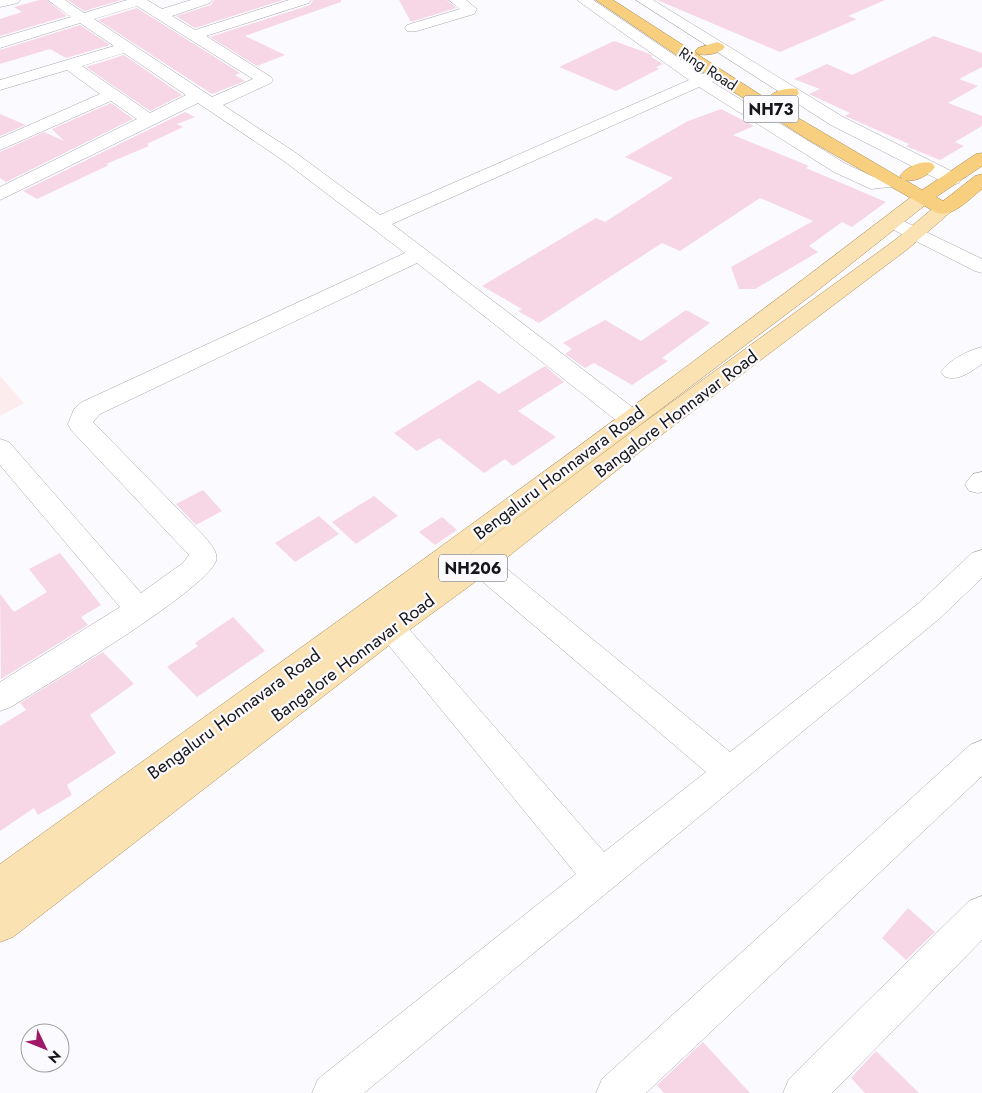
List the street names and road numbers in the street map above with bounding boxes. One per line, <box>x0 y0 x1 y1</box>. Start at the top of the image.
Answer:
street label: Ring Road <box>675 42 741 96</box>
road number: NH73 <box>744 96 798 122</box>
street label: Bangalore Honnavar Road <box>589 344 763 484</box>
street label: Bengaluru Honnavara Road <box>468 400 650 546</box>
road number: NH206 <box>439 554 507 582</box>
street label: Bangalore Honnavar Road <box>266 588 440 728</box>
street label: Bengaluru Honnavara Road <box>142 642 326 786</box>

